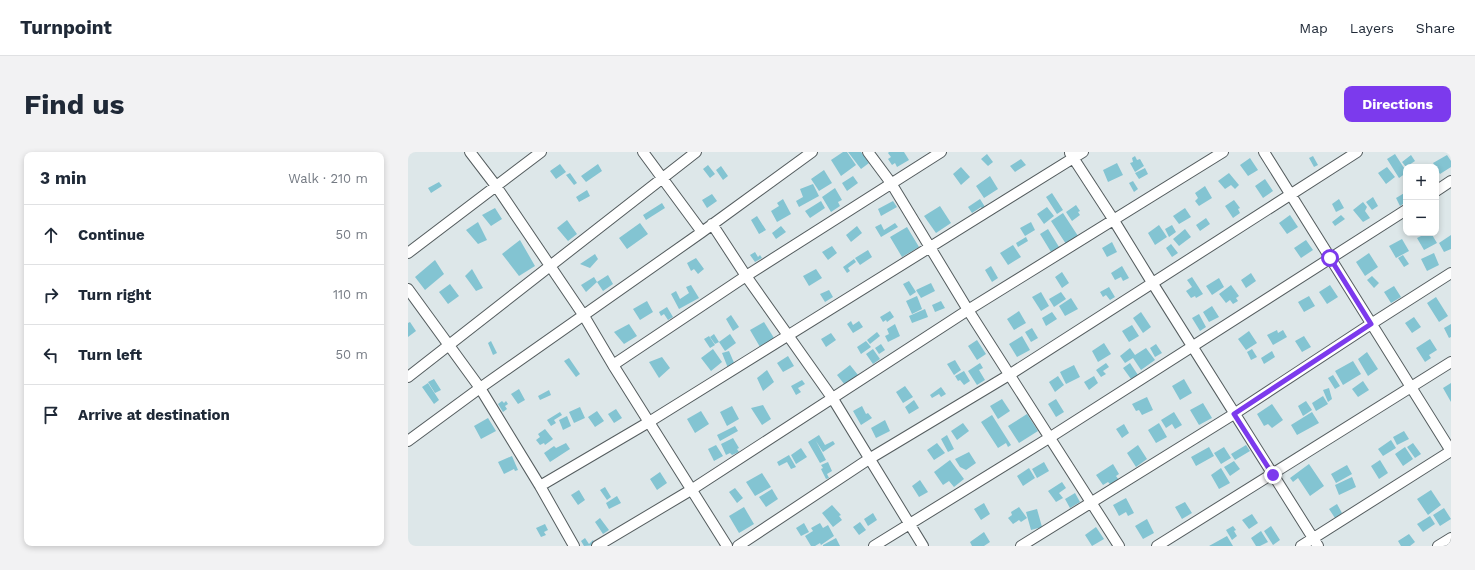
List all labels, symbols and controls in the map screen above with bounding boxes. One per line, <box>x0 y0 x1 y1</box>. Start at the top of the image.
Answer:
text: Turnpoint <box>20 16 112 39</box>
text: Map <box>1299 20 1328 36</box>
text: Layers <box>1350 20 1394 36</box>
text: Share <box>1416 20 1455 36</box>
button: Directions <box>1344 86 1451 122</box>
text: Find us <box>24 88 124 121</box>
map controls <box>1403 164 1439 236</box>
button: + <box>1403 164 1439 200</box>
text: 3 min <box>40 168 86 188</box>
text: Walk · 210 m <box>288 171 368 186</box>
button: − <box>1403 200 1439 236</box>
icon: ahead <box>40 224 62 246</box>
text: Continue <box>78 226 145 244</box>
text: 50 m <box>336 227 368 242</box>
route start <box>1321 249 1339 267</box>
icon: right <box>40 284 62 306</box>
text: Turn right <box>78 286 151 304</box>
text: 110 m <box>333 287 368 302</box>
icon: left <box>40 344 62 366</box>
text: Turn left <box>78 346 142 364</box>
text: 50 m <box>336 347 368 362</box>
icon: arrive <box>40 404 62 426</box>
text: Arrive at destination <box>78 406 230 424</box>
route end <box>1264 466 1282 484</box>

